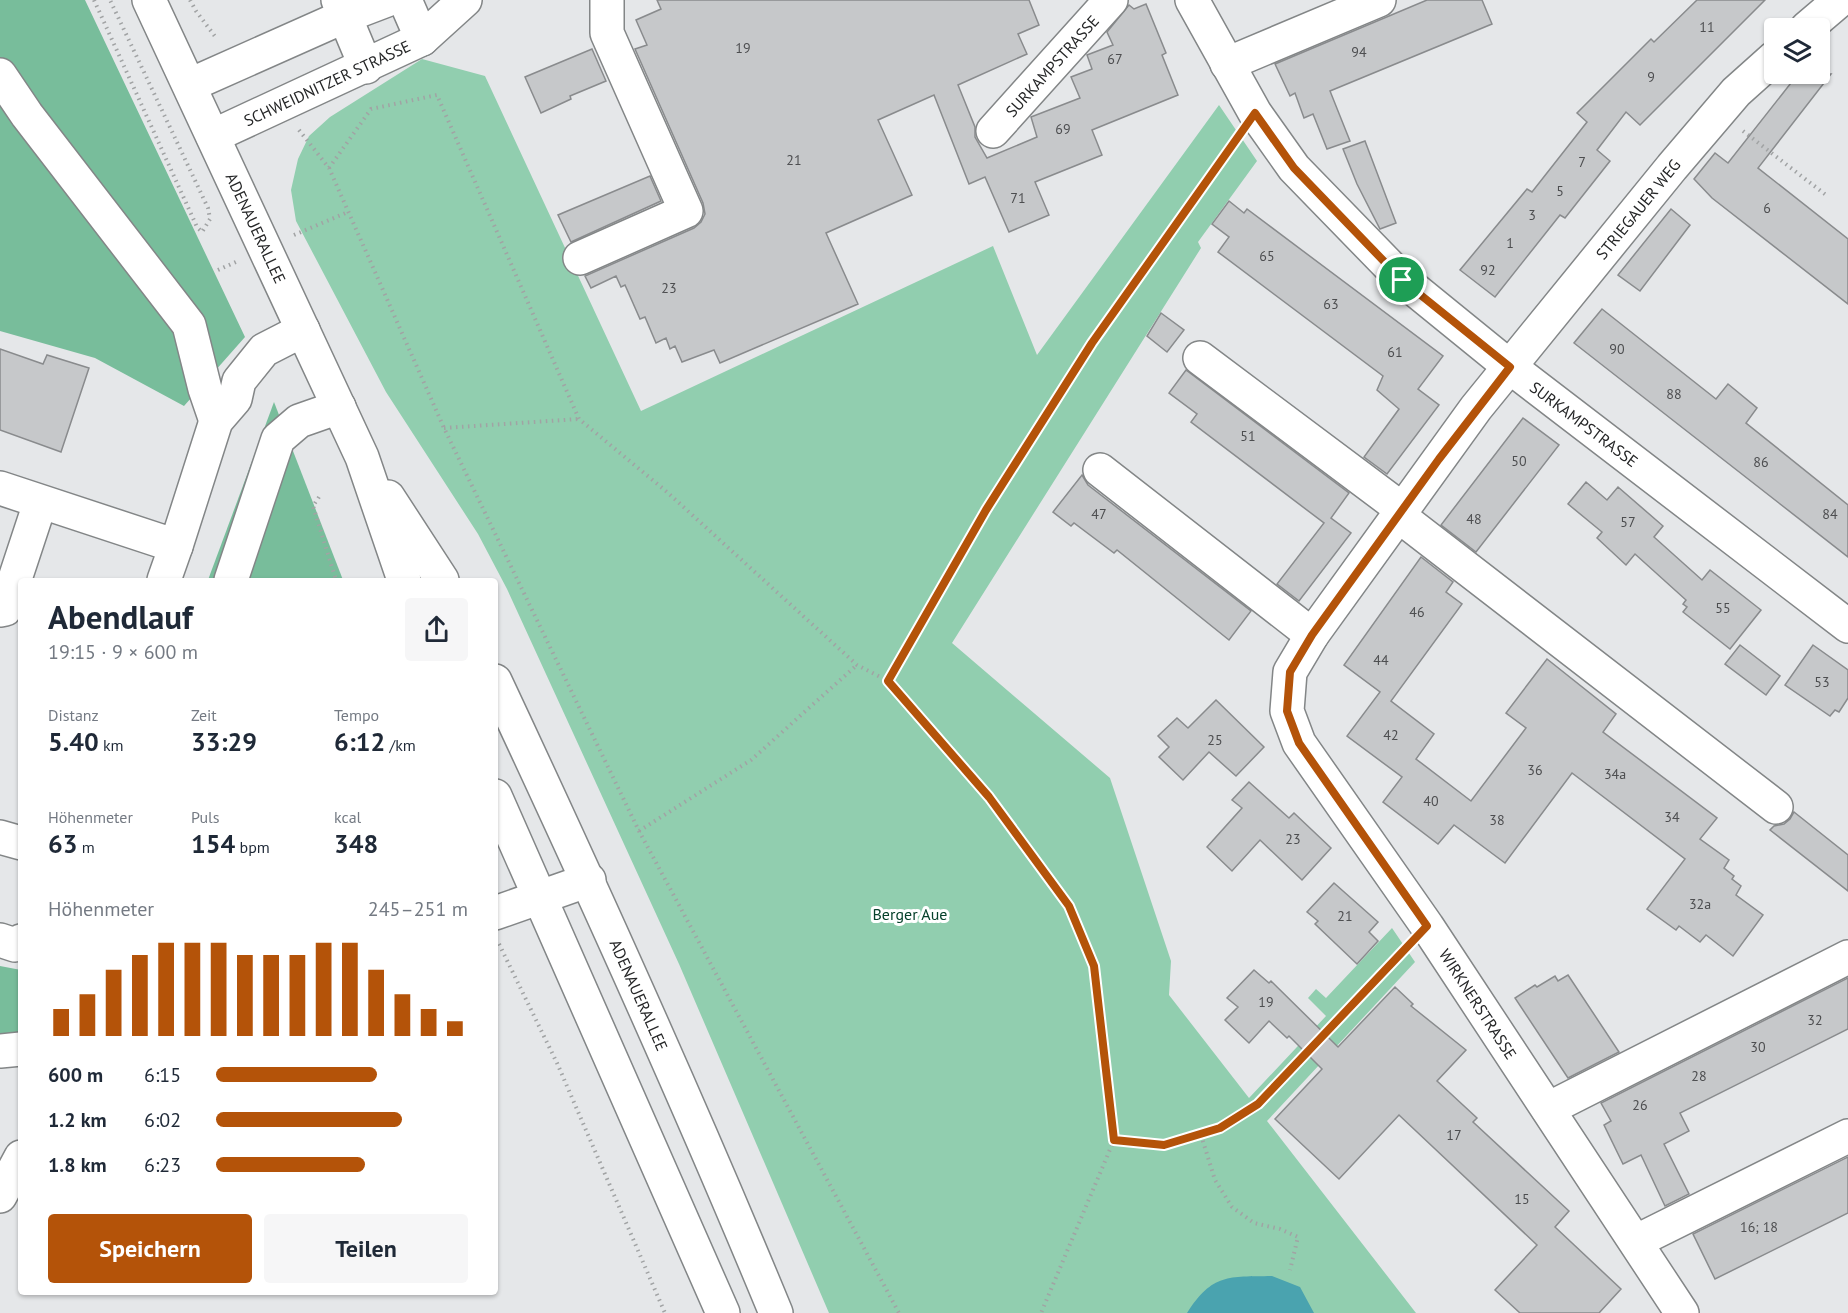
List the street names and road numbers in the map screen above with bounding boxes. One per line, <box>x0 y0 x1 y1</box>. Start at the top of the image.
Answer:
street label: SURKAMPSTRASSE <box>1001 11 1103 121</box>
street label: SCHWEIDNITZER STRASSE <box>240 36 414 130</box>
street label: STRIEGAUER WEG <box>1591 155 1685 263</box>
street label: ADENAUERALLEE <box>222 170 290 286</box>
street label: SURKAMPSTRASSE <box>1526 377 1642 471</box>
street label: ADENAUERALLEE <box>606 936 672 1054</box>
street label: WIRKNERSTRASSE <box>1435 945 1521 1063</box>

